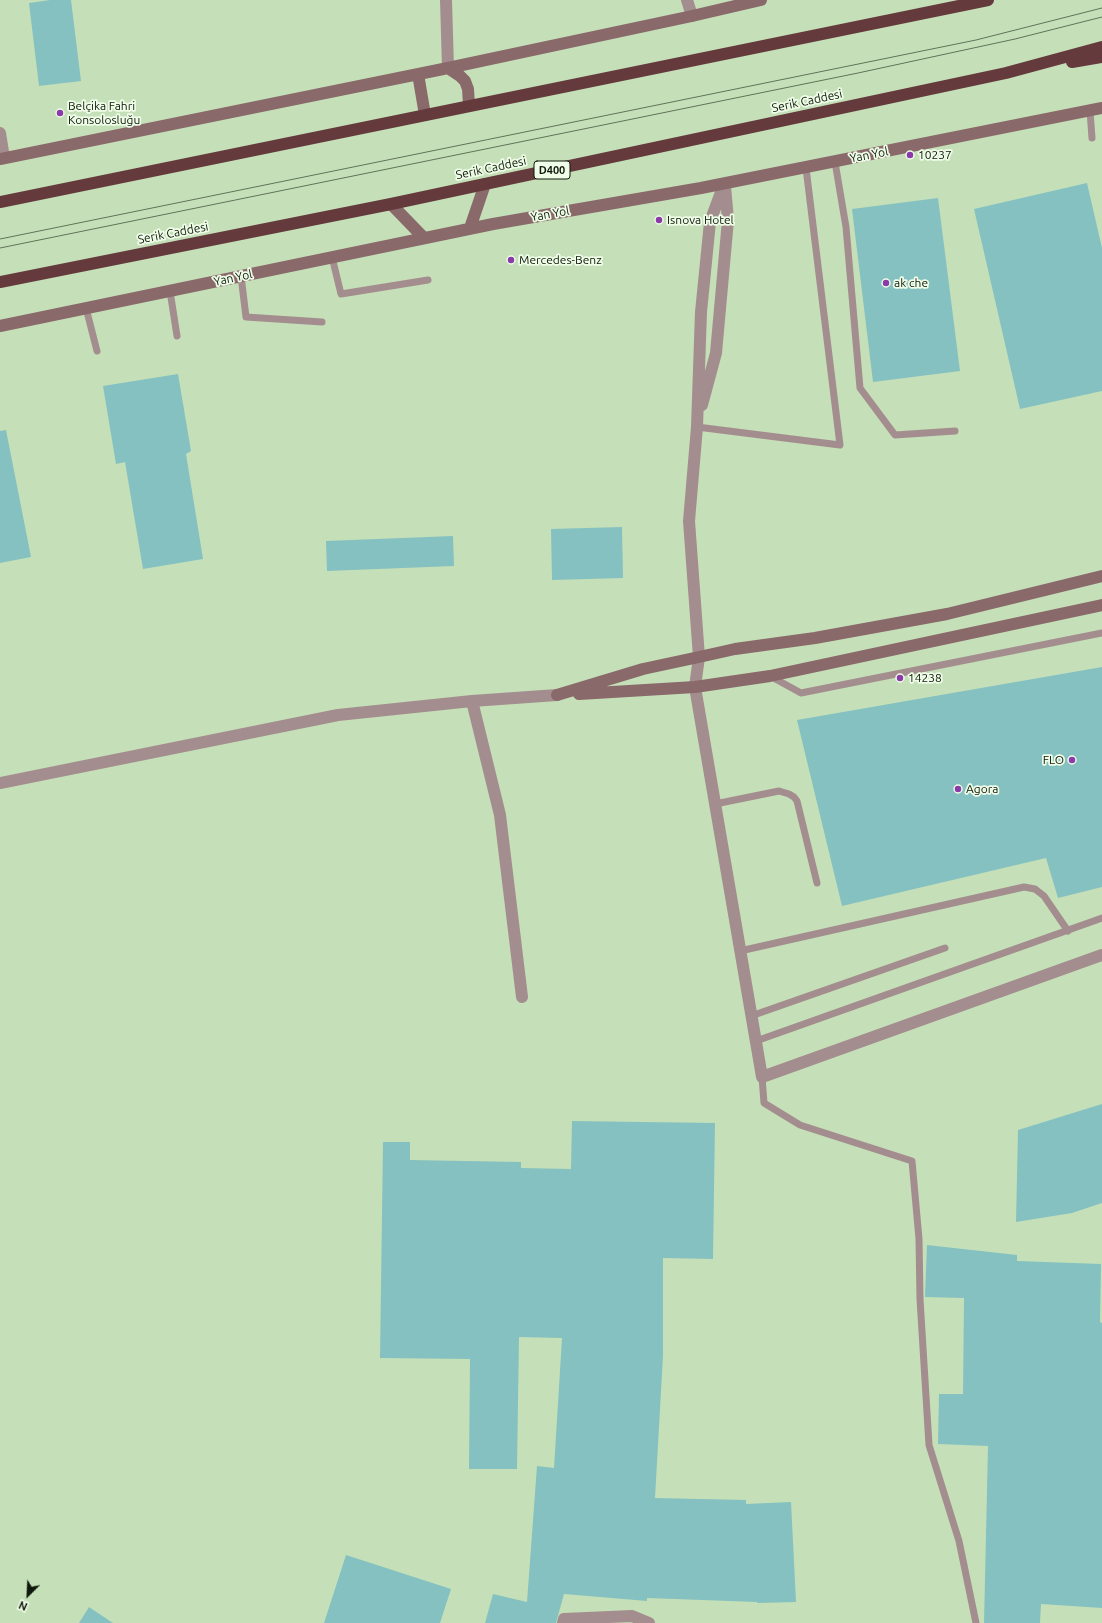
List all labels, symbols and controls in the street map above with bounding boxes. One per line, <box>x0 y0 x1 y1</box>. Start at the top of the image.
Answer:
street label: Serik Caddesi <box>771 87 843 115</box>
place label: Belçika Fahri Konsolosluğu <box>68 99 140 127</box>
marker: Belçika Fahri Konsolosluğu <box>55 108 65 118</box>
street label: Yan Yol <box>849 144 889 166</box>
place label: 10237 <box>918 148 952 162</box>
marker: 10237 <box>905 150 915 160</box>
street label: Serik Caddesi <box>455 154 527 182</box>
road number: D400 <box>534 161 570 179</box>
street label: Yan Yol <box>530 204 570 224</box>
place label: Isnova Hotel <box>667 213 734 227</box>
marker: Isnova Hotel <box>654 215 664 225</box>
street label: Serik Caddesi <box>137 219 209 247</box>
place label: Mercedes-Benz <box>519 253 602 267</box>
marker: Mercedes-Benz <box>506 255 516 265</box>
street label: Yan Yol <box>212 267 254 289</box>
place label: ak che <box>894 276 928 290</box>
marker: ak che <box>881 278 891 288</box>
place label: 14238 <box>908 671 942 685</box>
marker: 14238 <box>895 673 905 683</box>
place label: FLO <box>1043 753 1064 767</box>
marker: FLO <box>1067 755 1077 765</box>
place label: Agora <box>966 782 998 796</box>
marker: Agora <box>953 784 963 794</box>
north arrow <box>8 1575 48 1615</box>
text: N <box>17 1599 29 1613</box>

